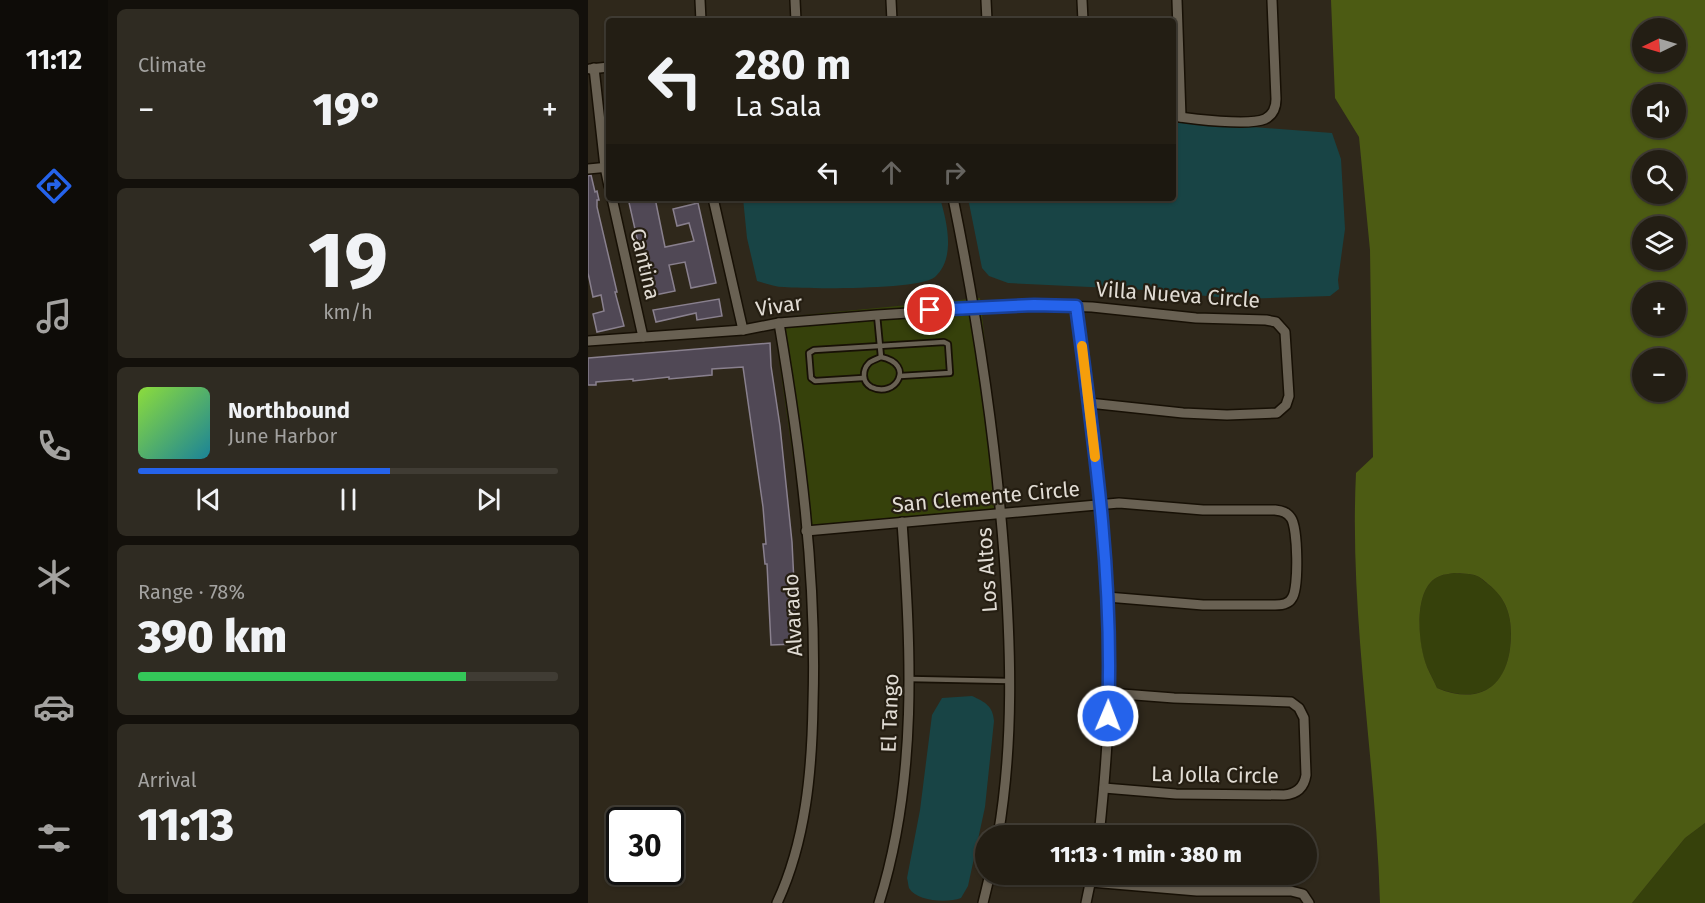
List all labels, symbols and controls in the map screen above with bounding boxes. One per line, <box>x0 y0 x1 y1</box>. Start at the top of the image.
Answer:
north arrow <box>1632 18 1686 72</box>
map controls <box>1632 18 1686 402</box>
text: 280 m <box>735 40 851 90</box>
icon: left <box>636 42 714 120</box>
text: 11:12 <box>26 44 82 76</box>
text: Climate <box>138 53 206 77</box>
text: 19° <box>313 83 383 137</box>
button: sound <box>1632 84 1686 138</box>
text: − <box>138 90 155 130</box>
text: + <box>542 90 558 130</box>
text: La Sala <box>735 91 822 123</box>
button: search <box>1632 150 1686 204</box>
icon: left <box>812 156 845 189</box>
icon: ahead <box>875 156 908 189</box>
icon: right <box>938 156 971 189</box>
icon: directions <box>33 165 75 207</box>
text: 19 <box>308 214 388 308</box>
button: layers <box>1632 216 1686 270</box>
street label: Cantina <box>624 226 666 302</box>
street label: Villa Nueva Circle <box>1095 276 1261 314</box>
button: + <box>1632 282 1686 336</box>
pin <box>904 284 955 335</box>
street label: Vivar <box>754 290 804 322</box>
icon: arrive <box>913 293 946 326</box>
icon: music <box>33 295 75 337</box>
text: km/h <box>323 300 373 324</box>
button: − <box>1632 348 1686 402</box>
text: Northbound <box>228 397 350 424</box>
text: June Harbor <box>228 424 337 448</box>
icon: phone <box>33 425 75 467</box>
street label: San Clemente Circle <box>891 476 1081 518</box>
icon: previous <box>192 483 225 516</box>
icon: pause <box>332 483 365 516</box>
icon: next <box>472 483 505 516</box>
street label: Los Altos <box>971 526 1003 613</box>
icon: climate <box>33 556 75 598</box>
street label: Alvarado <box>778 573 808 657</box>
text: Range · 78% <box>138 580 245 604</box>
text: 390 km <box>138 610 287 664</box>
street label: El Tango <box>876 673 904 753</box>
position arrow <box>1076 684 1140 748</box>
icon: car <box>33 686 75 728</box>
street label: La Jolla Circle <box>1151 761 1279 789</box>
text: Arrival <box>138 768 197 792</box>
text: 11:13 <box>138 798 234 852</box>
speed limit sign: 30 <box>606 807 684 885</box>
icon: filters <box>33 817 75 859</box>
text: 11:13 · 1 min · 380 m <box>1050 841 1242 868</box>

